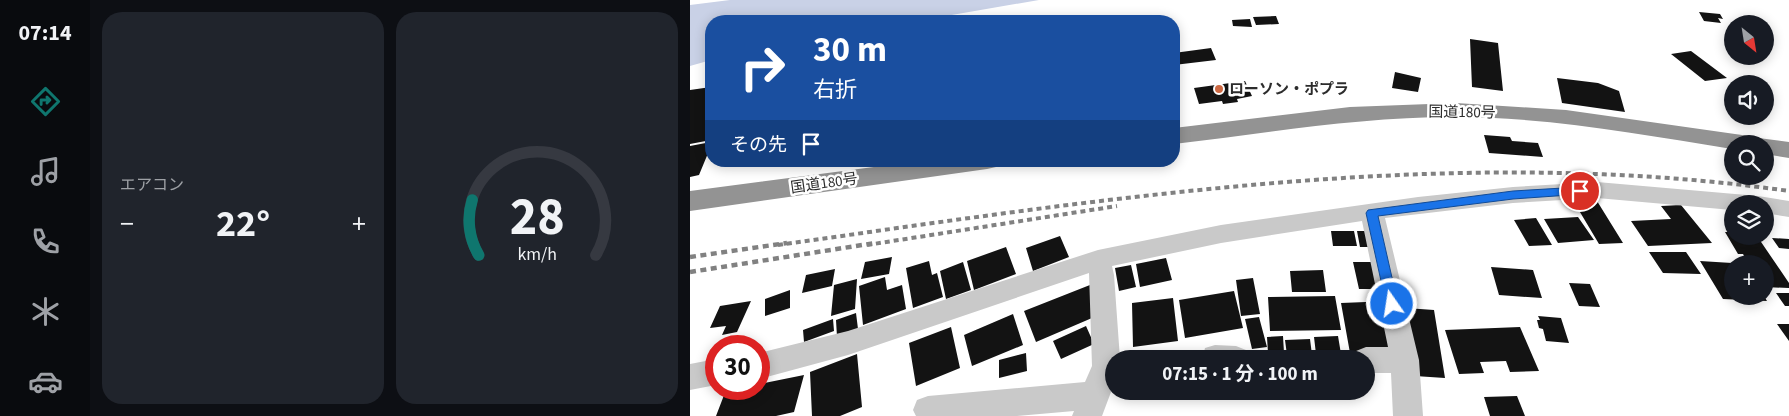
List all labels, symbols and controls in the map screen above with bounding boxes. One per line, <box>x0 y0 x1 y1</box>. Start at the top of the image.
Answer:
north arrow <box>1724 15 1774 65</box>
map controls <box>1724 15 1774 305</box>
text: 07:14 <box>18 17 72 49</box>
text: 30 m <box>813 25 887 75</box>
icon: right <box>730 35 795 100</box>
text: 右折 <box>813 74 857 106</box>
button: sound <box>1724 75 1774 125</box>
place label: ローソン・ポプラ <box>1229 79 1349 100</box>
marker: ローソン・ポプラ <box>1213 83 1225 95</box>
icon: directions <box>28 84 63 119</box>
street label: 国道180号 <box>1428 101 1496 124</box>
icon: arrive <box>797 130 825 158</box>
text: その先 <box>730 132 787 159</box>
button: search <box>1724 135 1774 185</box>
icon: music <box>28 154 63 189</box>
street label: 国道180号 <box>789 168 859 199</box>
pin <box>1559 170 1601 212</box>
text: エアコン <box>120 174 184 196</box>
icon: arrive <box>1566 177 1594 205</box>
text: 28 <box>510 181 564 255</box>
button: layers <box>1724 195 1774 245</box>
text: 22° <box>216 197 270 251</box>
text: − <box>120 204 134 244</box>
text: + <box>352 204 366 244</box>
icon: phone <box>28 224 63 259</box>
text: km/h <box>517 242 557 267</box>
button: + <box>1724 255 1774 305</box>
position arrow <box>1365 277 1417 329</box>
icon: climate <box>28 294 63 329</box>
speed limit sign: 30 <box>705 335 770 400</box>
text: 07:15 · 1 分 · 100 m <box>1162 361 1318 388</box>
icon: car <box>28 364 63 399</box>

